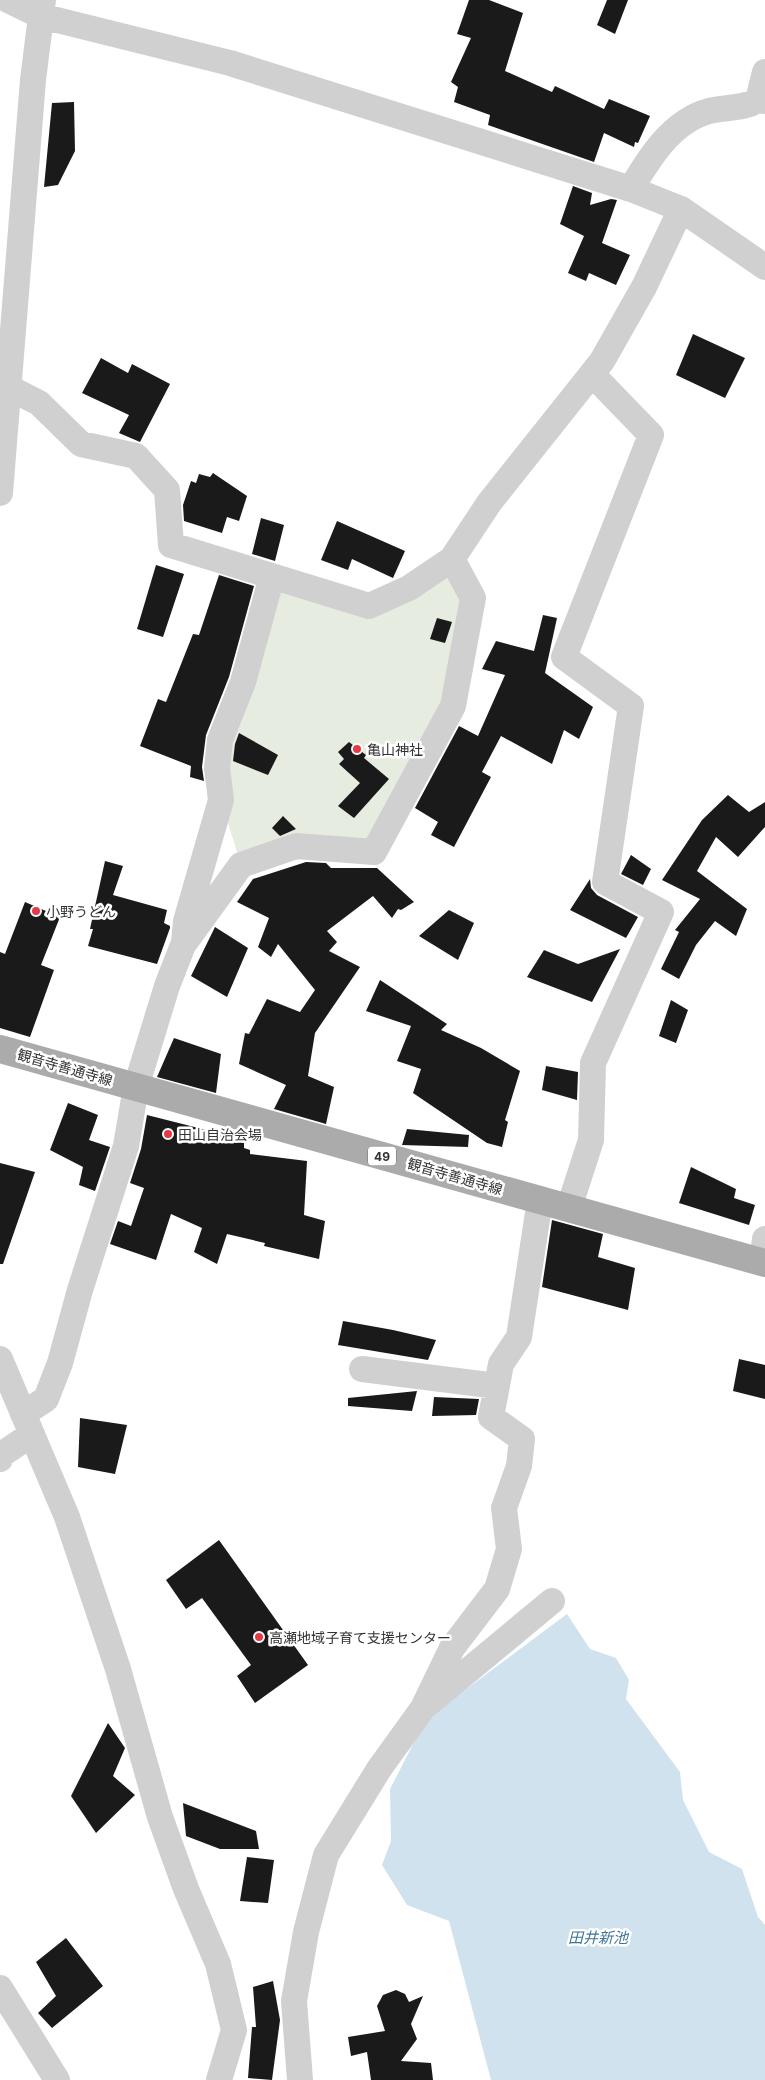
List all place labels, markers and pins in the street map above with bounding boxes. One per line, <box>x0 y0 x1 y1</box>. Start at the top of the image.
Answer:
place label: 亀山神社 <box>367 741 423 758</box>
marker: 亀山神社 <box>351 743 363 755</box>
place label: 小野うどん <box>46 903 116 920</box>
marker: 小野うどん <box>30 905 42 917</box>
place label: 田山自治会場 <box>178 1126 262 1143</box>
marker: 田山自治会場 <box>162 1128 174 1140</box>
place label: 高瀬地域子育て支援センター <box>269 1629 451 1646</box>
marker: 高瀬地域子育て支援センター <box>253 1631 265 1643</box>

